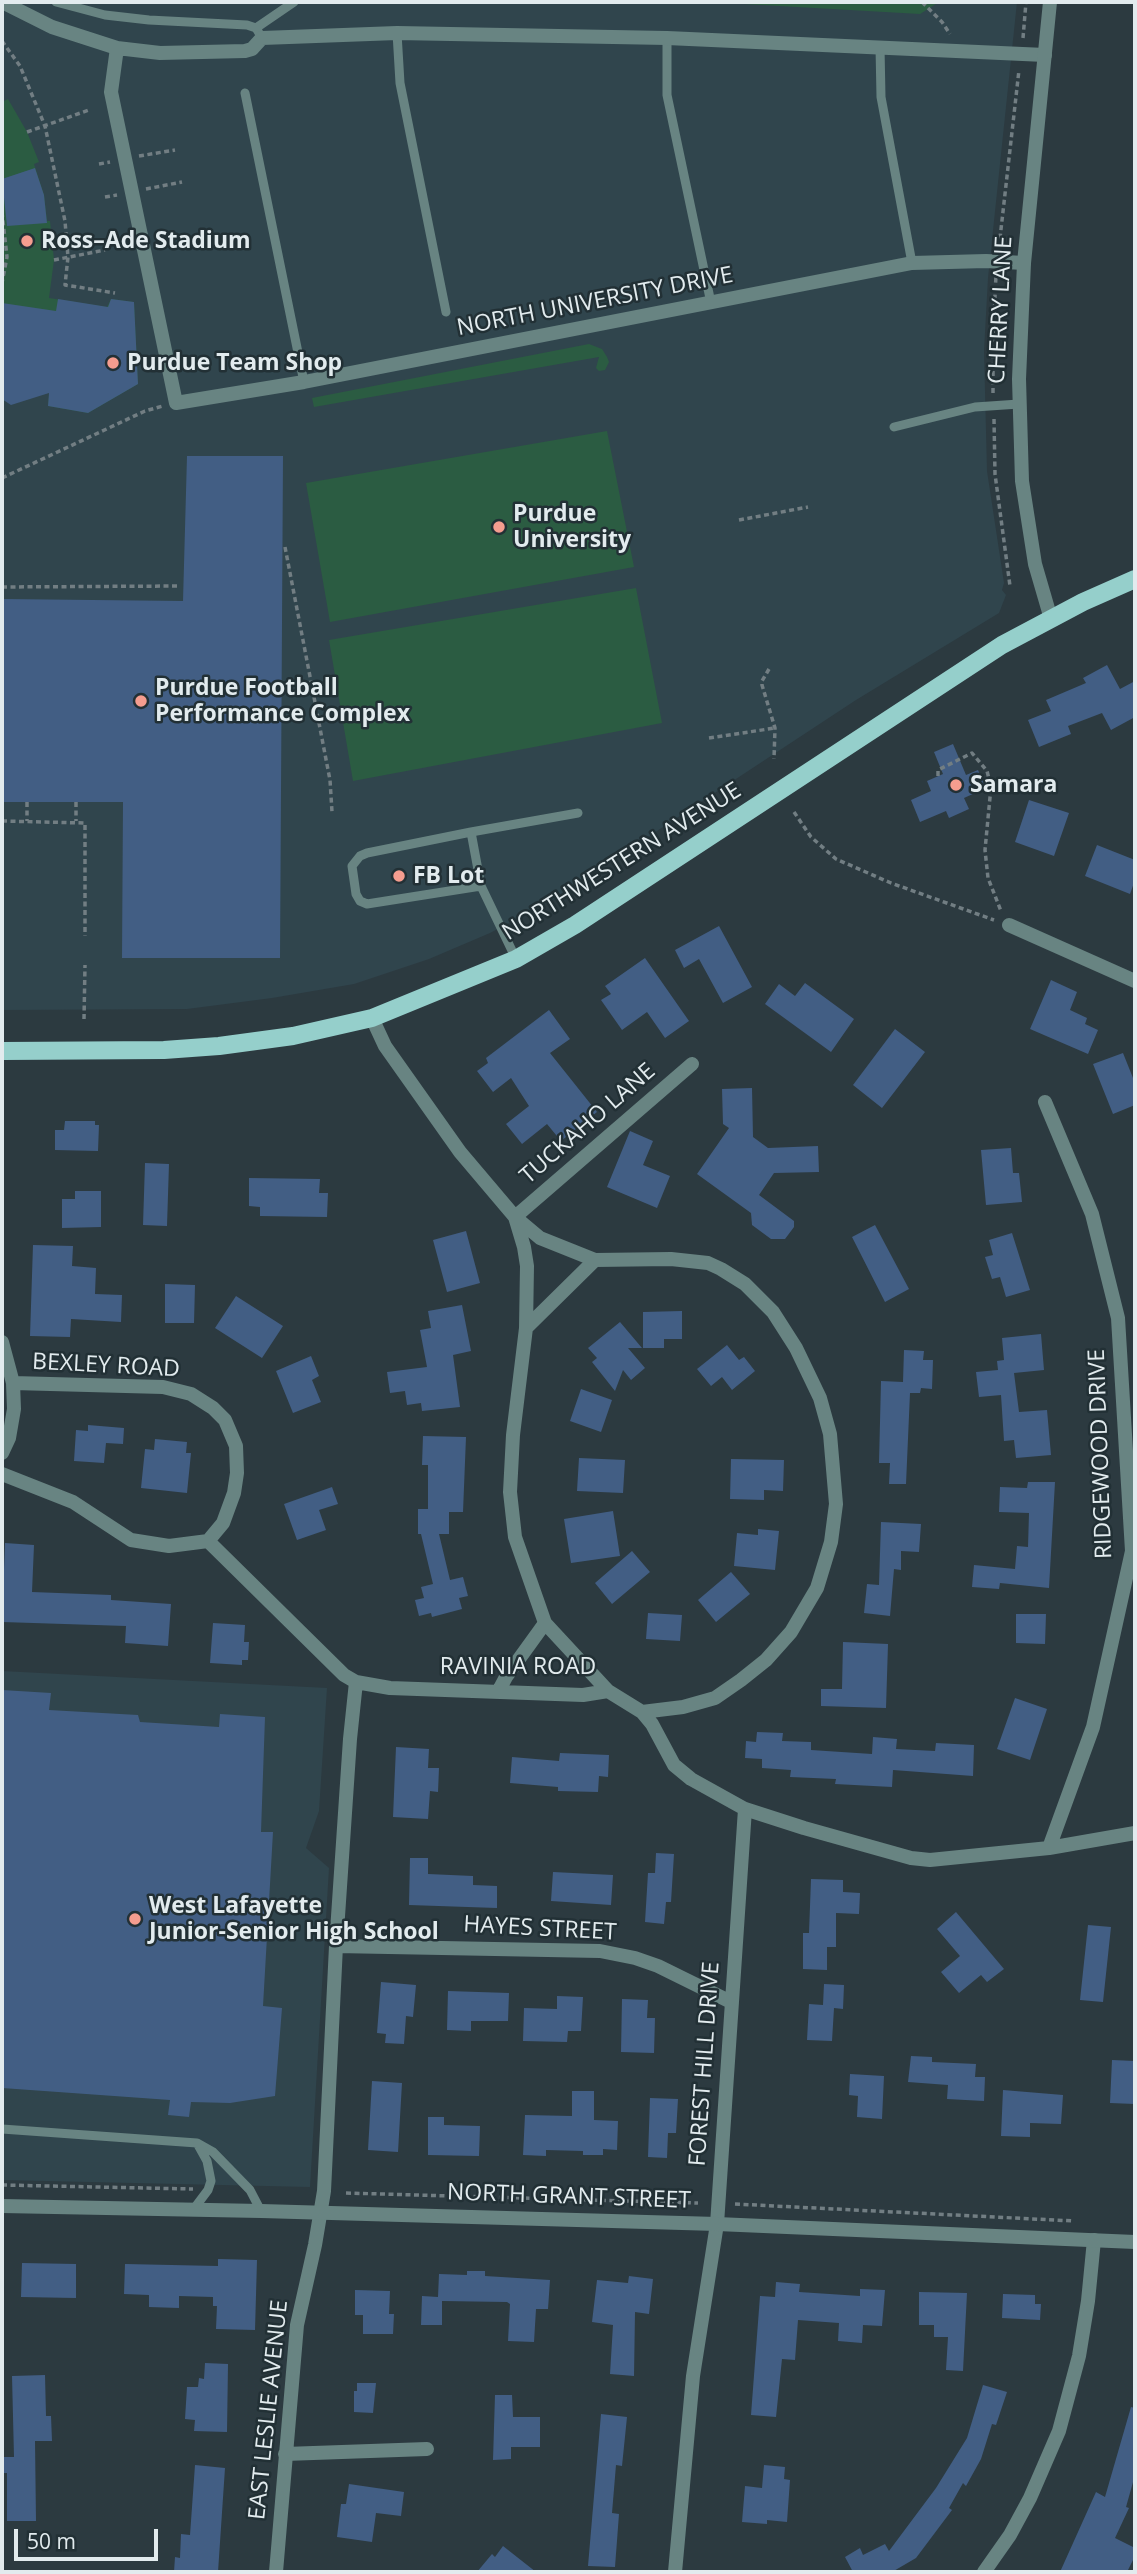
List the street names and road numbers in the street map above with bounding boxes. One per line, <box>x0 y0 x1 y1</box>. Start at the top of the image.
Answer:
street label: CHERRY LANE <box>983 235 1019 385</box>
street label: NORTH UNIVERSITY DRIVE <box>455 262 735 342</box>
street label: NORTHWESTERN AVENUE <box>497 777 747 947</box>
street label: TUCKAHO LANE <box>515 1058 661 1190</box>
street label: BEXLEY ROAD <box>31 1348 181 1384</box>
street label: RIDGEWOOD DRIVE <box>1084 1348 1118 1560</box>
street label: RAVINIA ROAD <box>440 1653 596 1681</box>
street label: HAYES STREET <box>463 1911 617 1947</box>
street label: FOREST HILL DRIVE <box>684 1961 726 2167</box>
street label: NORTH GRANT STREET <box>447 2179 691 2215</box>
street label: EAST LESLIE AVENUE <box>244 2299 294 2521</box>

